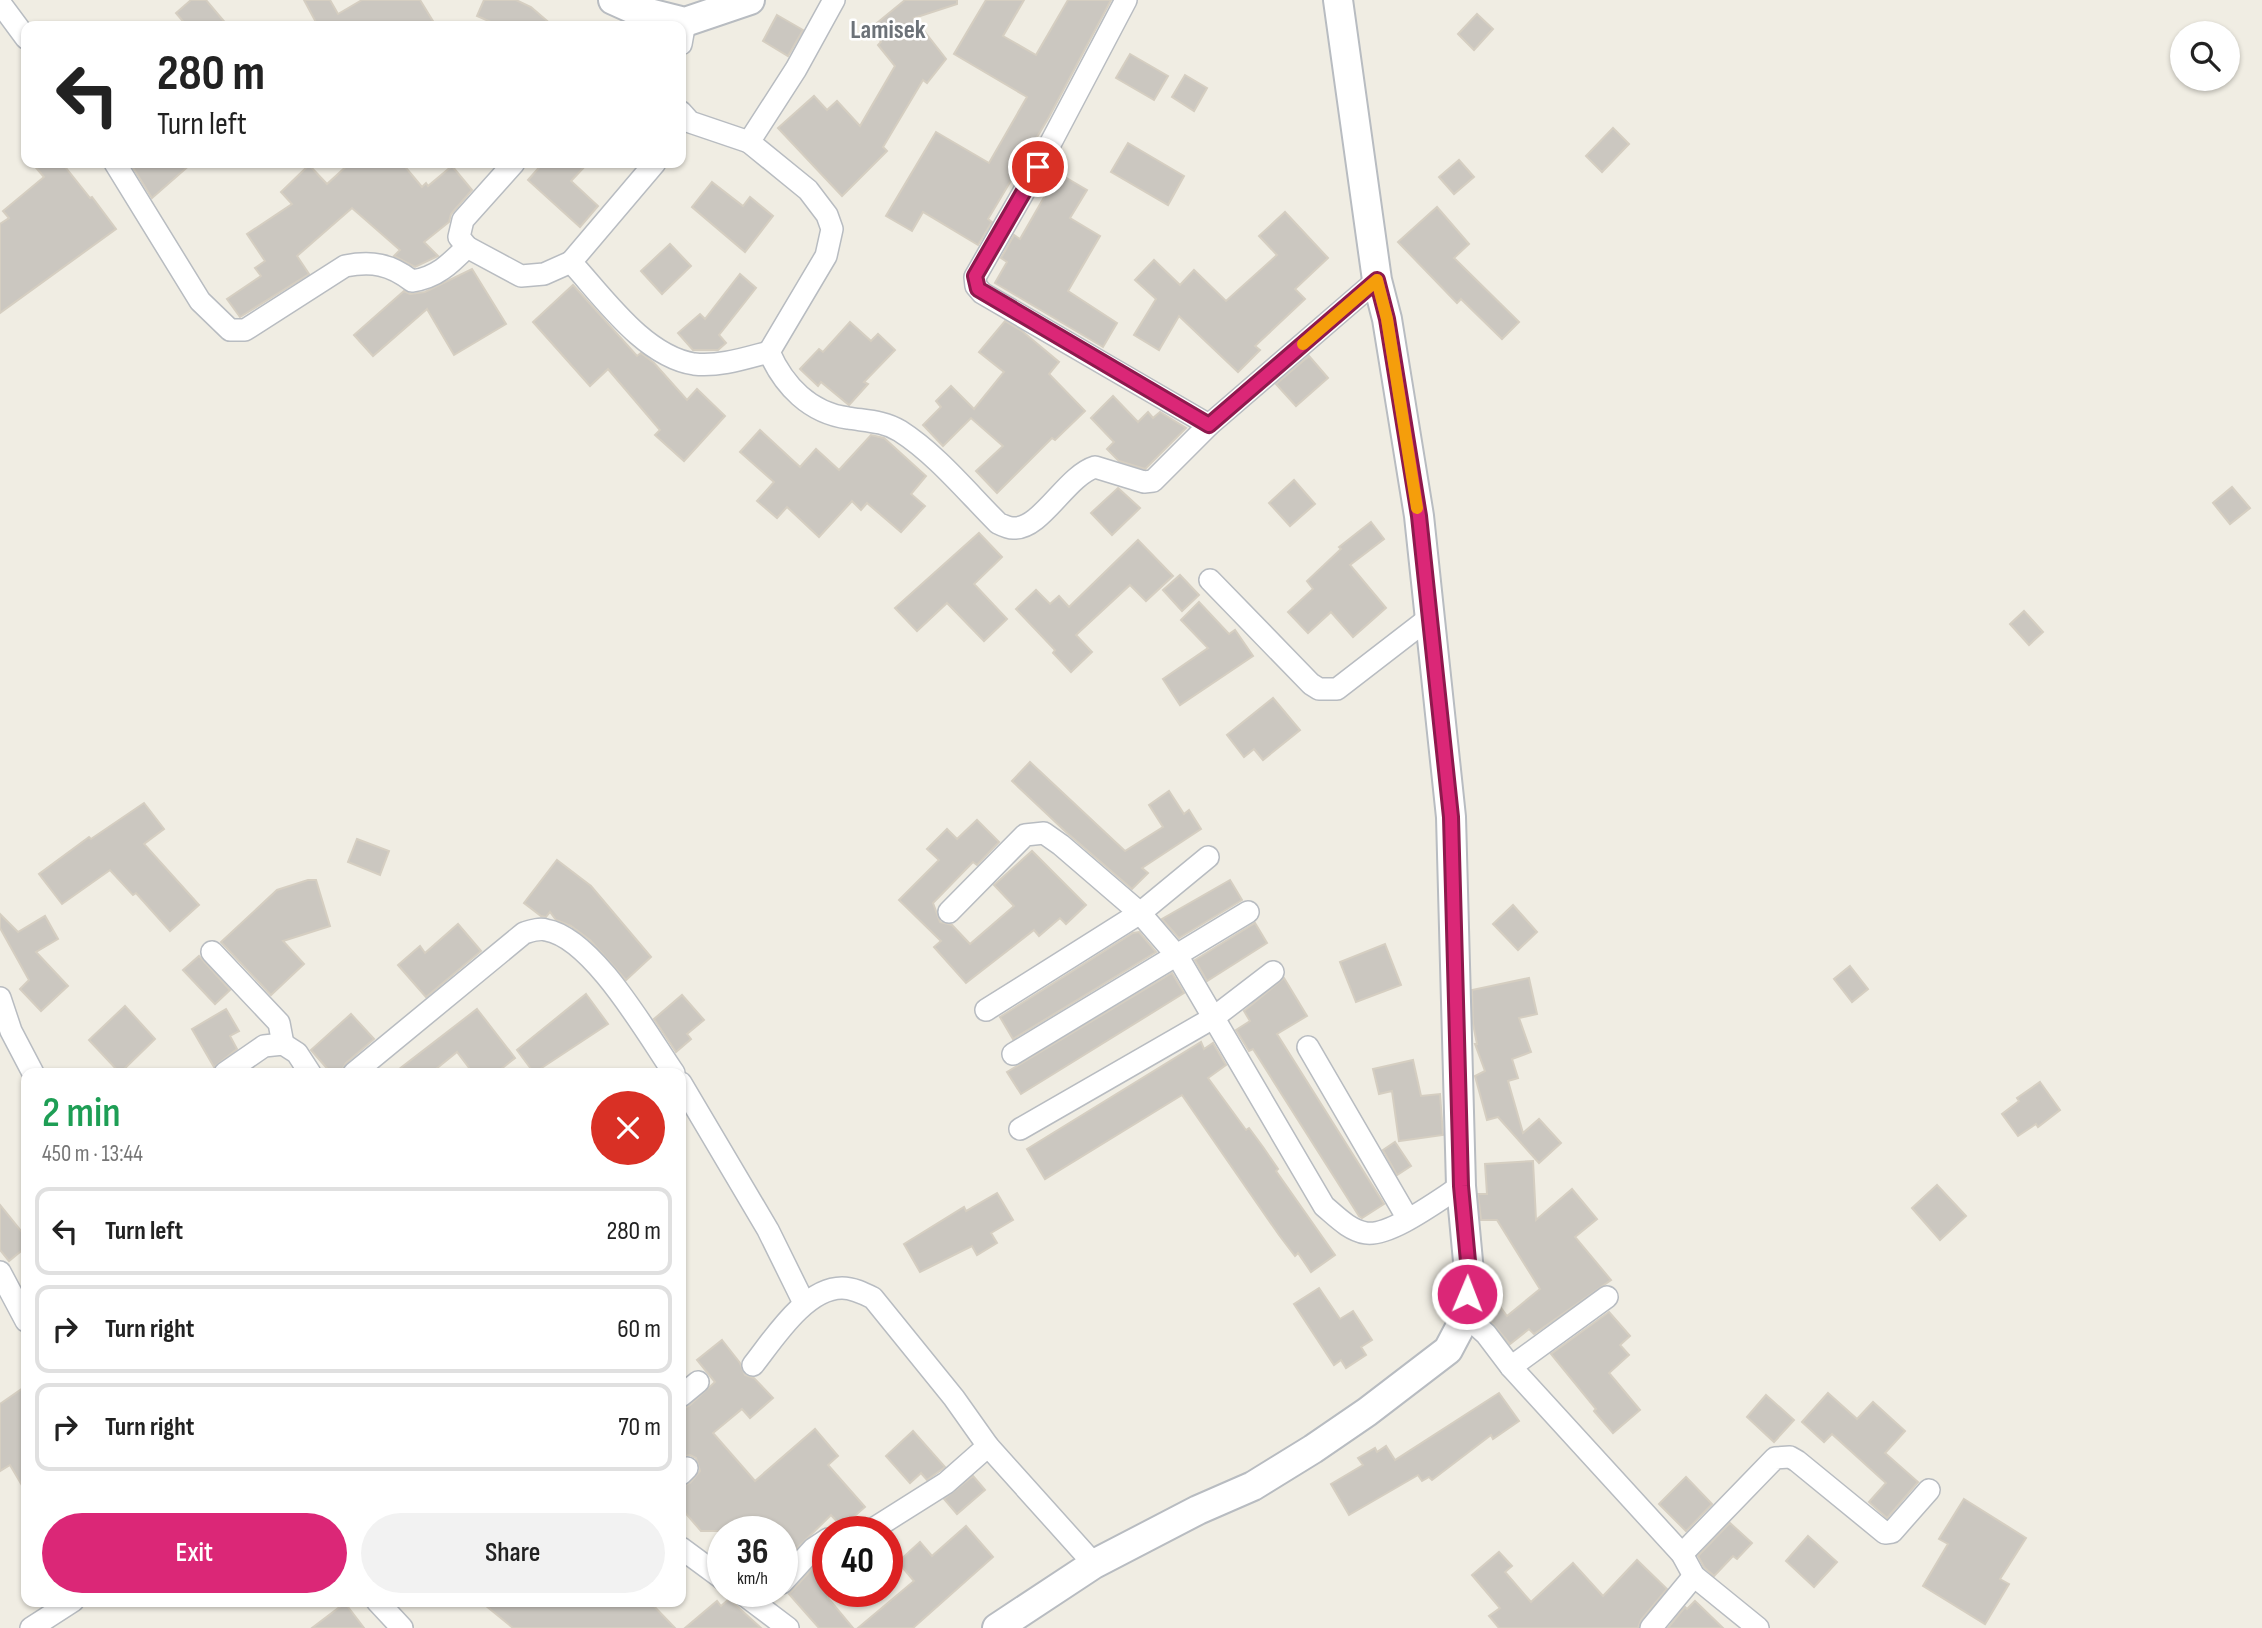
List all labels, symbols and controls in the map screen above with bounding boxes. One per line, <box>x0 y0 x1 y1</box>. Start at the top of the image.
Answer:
district label: Lamisek <box>850 15 926 46</box>
map controls <box>2170 21 2240 91</box>
button: search <box>2170 21 2240 91</box>
text: 280 m <box>157 45 265 104</box>
icon: left <box>42 49 133 140</box>
text: Turn left <box>157 105 247 144</box>
pin <box>1008 137 1068 197</box>
icon: arrive <box>1019 148 1057 186</box>
text: 2 min <box>42 1088 121 1139</box>
button: close <box>591 1091 665 1165</box>
text: 450 m · 13:44 <box>42 1140 143 1168</box>
icon: left <box>46 1212 84 1250</box>
text: Turn left <box>105 1216 183 1247</box>
text: 280 m <box>606 1216 661 1247</box>
position arrow <box>1430 1257 1504 1331</box>
icon: right <box>46 1310 84 1348</box>
text: Turn right <box>105 1314 194 1345</box>
text: 60 m <box>617 1314 661 1345</box>
icon: right <box>46 1408 84 1446</box>
text: Turn right <box>105 1412 194 1443</box>
text: 70 m <box>618 1412 661 1443</box>
button: Exit <box>42 1513 347 1593</box>
button: Share <box>361 1513 665 1593</box>
speed limit sign: 40 <box>812 1516 903 1607</box>
text: 36 <box>736 1531 769 1574</box>
text: km/h <box>737 1568 768 1589</box>

